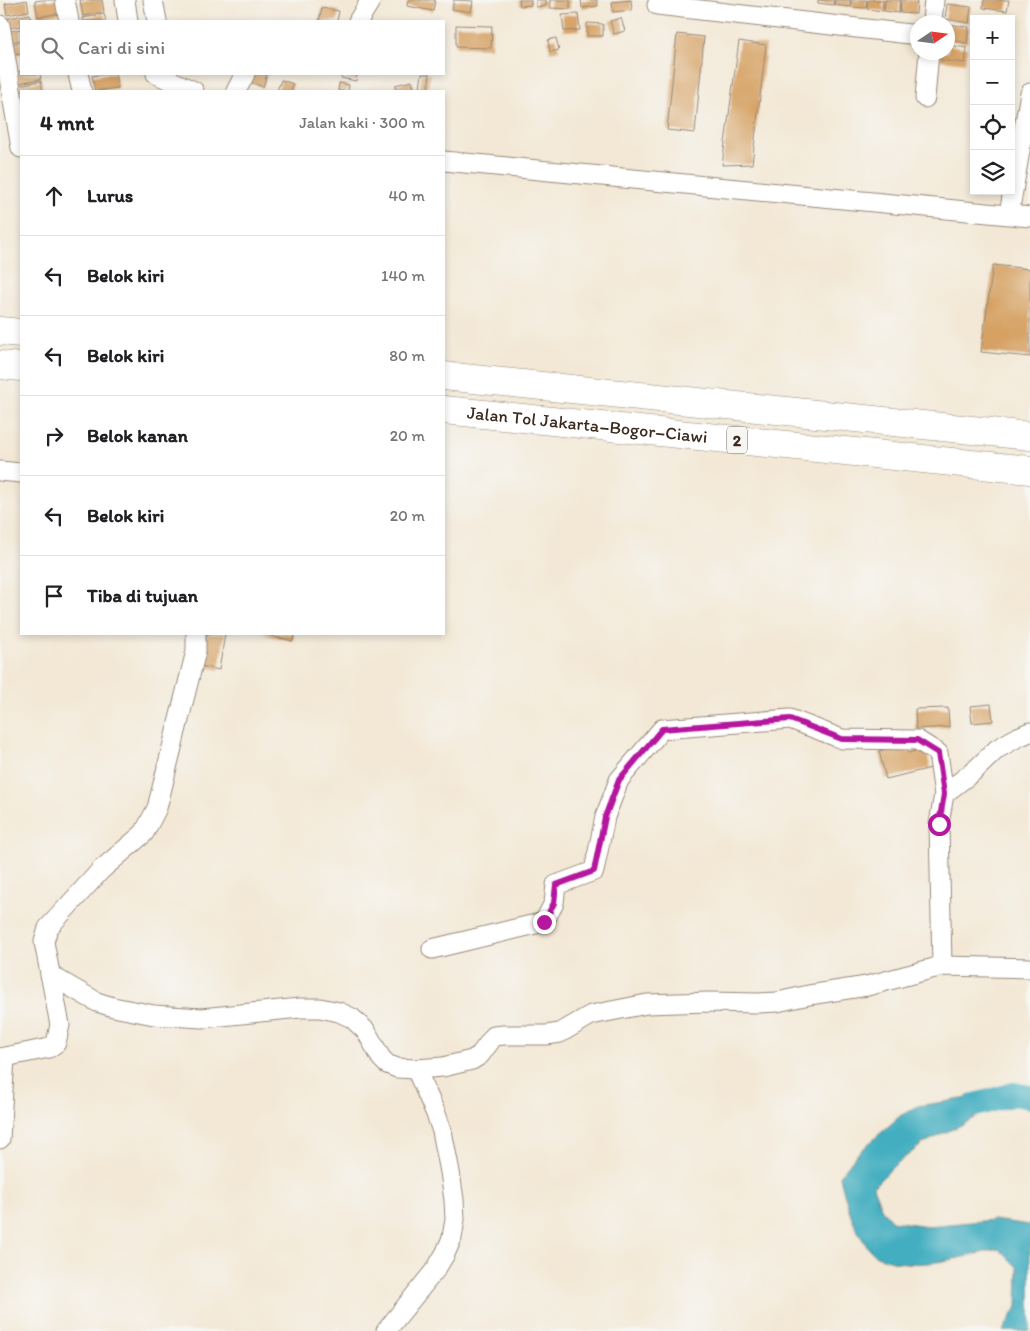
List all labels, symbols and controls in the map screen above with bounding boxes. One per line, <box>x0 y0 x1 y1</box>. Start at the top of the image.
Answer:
north arrow <box>910 15 955 60</box>
map controls <box>970 15 1015 195</box>
button: + <box>970 15 1015 60</box>
search box <box>20 20 445 75</box>
icon: search <box>38 34 66 62</box>
text: Cari di sini <box>78 36 165 59</box>
button: − <box>970 60 1015 105</box>
button: locate <box>970 105 1015 150</box>
text: 4 mnt <box>40 110 94 135</box>
text: Jalan kaki · 300 m <box>299 113 425 132</box>
button: layers <box>970 150 1015 195</box>
icon: ahead <box>40 182 68 210</box>
text: Lurus <box>87 184 133 207</box>
text: 40 m <box>388 186 425 205</box>
icon: left <box>40 262 68 290</box>
text: Belok kiri <box>87 264 164 287</box>
text: 140 m <box>381 266 425 285</box>
icon: left <box>40 342 68 370</box>
text: Belok kiri <box>87 344 164 367</box>
text: 80 m <box>389 346 425 365</box>
street label: Jalan Tol Jakarta–Bogor–Ciawi <box>466 401 709 448</box>
icon: right <box>40 422 68 450</box>
text: Belok kanan <box>87 424 188 447</box>
text: 20 m <box>390 426 425 445</box>
road number: 2 <box>727 426 747 454</box>
icon: left <box>40 502 68 530</box>
text: Belok kiri <box>87 504 164 527</box>
text: 20 m <box>390 506 425 525</box>
icon: arrive <box>40 582 68 610</box>
text: Tiba di tujuan <box>87 584 198 607</box>
route start <box>928 813 951 836</box>
route end <box>533 911 556 934</box>

